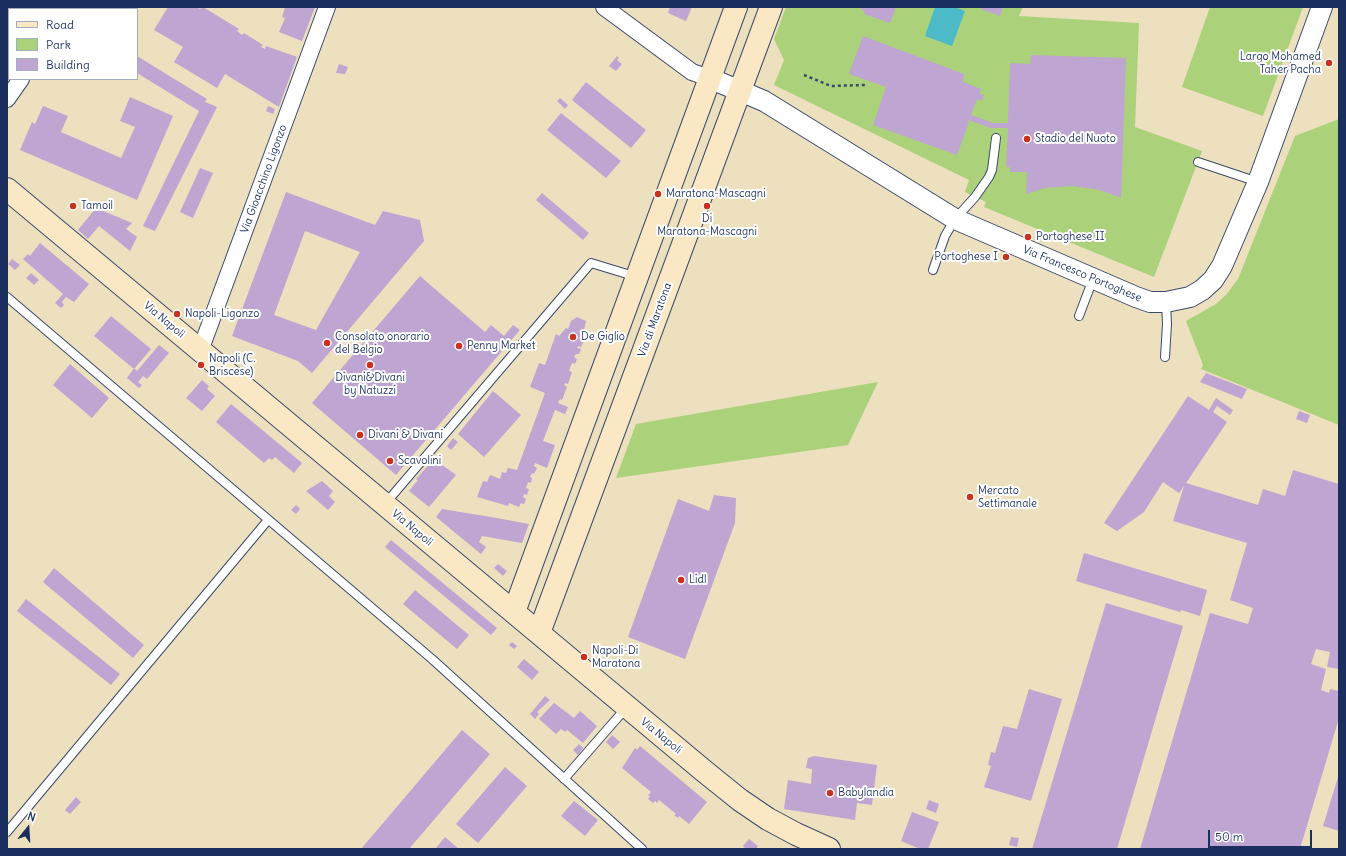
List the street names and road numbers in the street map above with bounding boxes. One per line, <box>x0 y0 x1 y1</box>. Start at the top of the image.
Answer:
street label: Via Gioacchino Ligonzo <box>238 123 290 235</box>
street label: Via Francesco Portoghese <box>1021 243 1143 305</box>
street label: Via di Maratona <box>635 281 675 359</box>
street label: Via Napoli <box>141 299 187 341</box>
street label: Via Napoli <box>389 507 435 549</box>
street label: Via Napoli <box>638 715 684 757</box>

